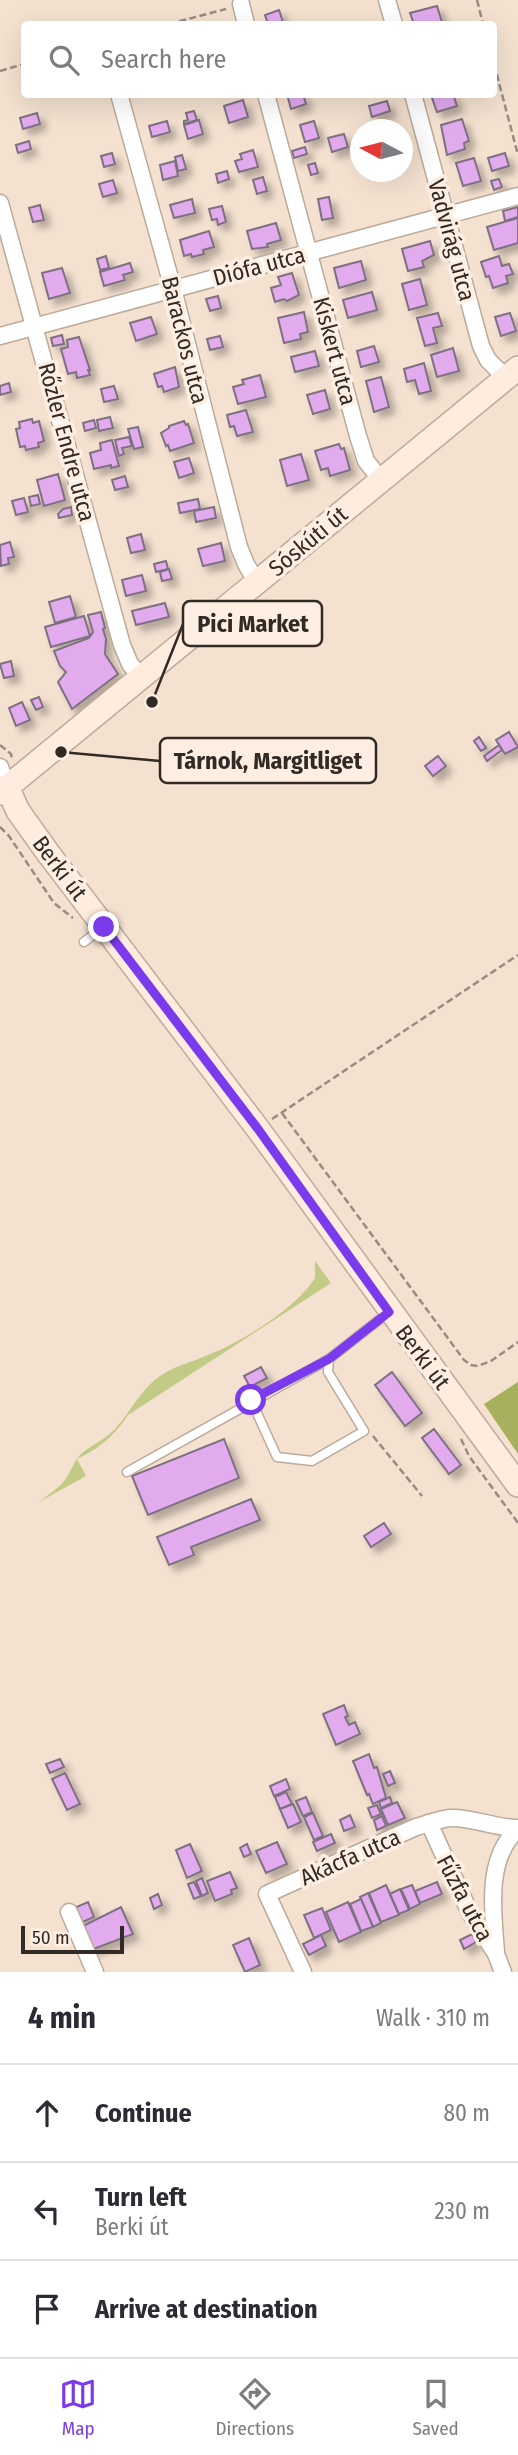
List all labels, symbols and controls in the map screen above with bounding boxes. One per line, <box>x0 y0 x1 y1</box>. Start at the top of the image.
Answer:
search box <box>21 21 497 98</box>
icon: search <box>45 41 83 79</box>
text: Search here <box>101 44 226 75</box>
north arrow <box>350 119 413 182</box>
street label: Vadvirág utca <box>422 176 482 304</box>
street label: Diófa utca <box>210 240 308 292</box>
street label: Barackos utca <box>156 273 214 407</box>
street label: Kiskert utca <box>307 294 363 408</box>
street label: Rőzler Endre utca <box>32 360 102 524</box>
street label: Sóskúti út <box>263 500 353 582</box>
callout: Pici Market <box>183 601 322 646</box>
text: Pici Market <box>197 610 309 638</box>
callout: Tárnok, Margitliget <box>160 738 376 783</box>
text: Tárnok, Margitliget <box>174 747 363 775</box>
street label: Berki út <box>27 830 94 906</box>
route end <box>88 911 119 942</box>
street label: Berki út <box>390 1319 457 1395</box>
route start <box>235 1384 266 1415</box>
street label: Akácfa utca <box>295 1822 405 1892</box>
street label: Fűzfa utca <box>431 1850 499 1946</box>
scale bar <box>21 1923 124 1955</box>
text: 50 m <box>32 1926 70 1949</box>
text: 4 min <box>28 2000 96 2036</box>
text: Walk · 310 m <box>376 2004 490 2032</box>
icon: ahead <box>28 2094 66 2132</box>
text: Continue <box>95 2098 192 2129</box>
text: 80 m <box>443 2099 490 2127</box>
text: Turn left <box>95 2182 187 2213</box>
icon: left <box>28 2192 66 2230</box>
text: 230 m <box>434 2197 490 2225</box>
text: Berki út <box>95 2213 168 2241</box>
icon: arrive <box>28 2290 66 2328</box>
text: Arrive at destination <box>95 2294 318 2325</box>
tab: Map <box>59 2375 97 2440</box>
tab: Directions <box>215 2375 294 2440</box>
tab: Saved <box>412 2375 459 2440</box>

